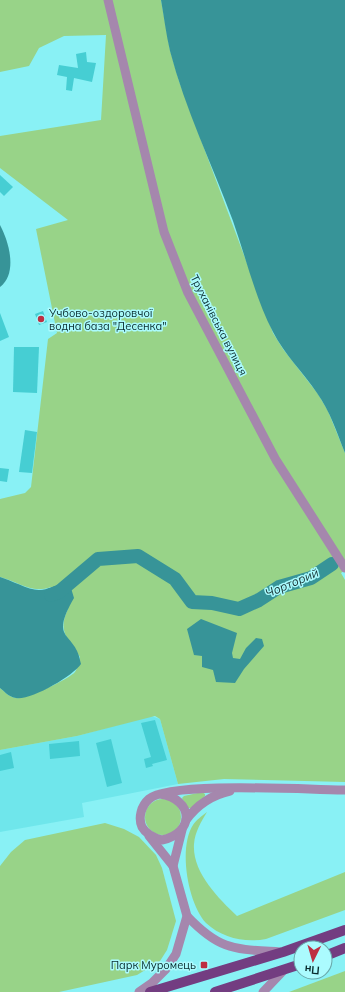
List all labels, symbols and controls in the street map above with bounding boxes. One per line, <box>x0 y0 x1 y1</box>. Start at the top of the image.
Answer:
street label: Труханівська вулиця <box>188 272 250 378</box>
place label: Учбово-оздоровчої водна база "Десенка" <box>48 306 167 333</box>
marker: Учбово-оздоровчої водна база "Десенка" <box>36 314 46 324</box>
water label: Чорторий <box>263 565 321 601</box>
north arrow <box>293 940 333 980</box>
place label: Парк Муромець <box>111 958 196 972</box>
marker: Парк Муромець <box>199 960 209 970</box>
text: Пн <box>304 962 320 978</box>

